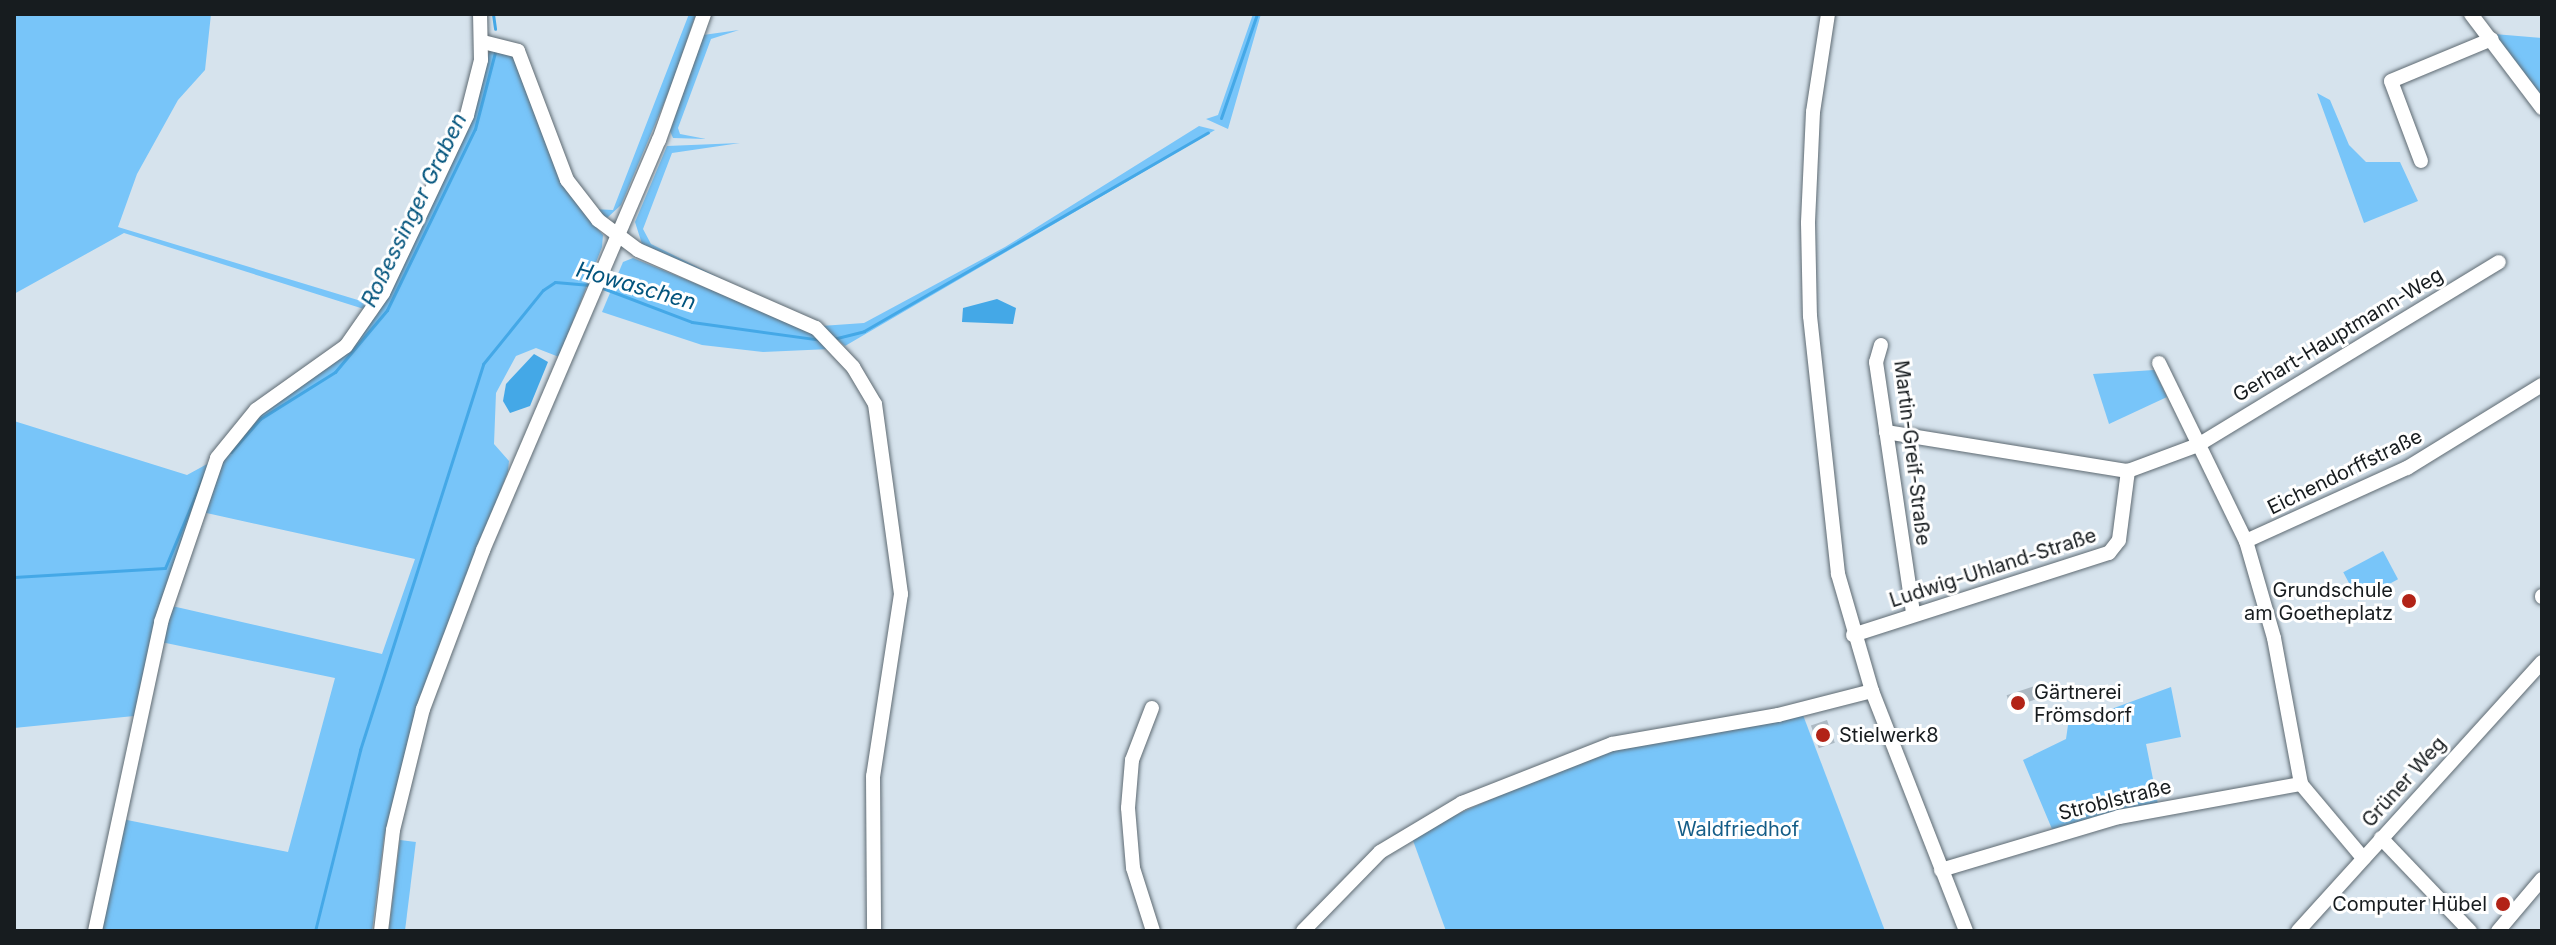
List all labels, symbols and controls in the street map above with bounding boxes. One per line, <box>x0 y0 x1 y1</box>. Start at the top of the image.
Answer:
water label: Roßessinger Graben <box>356 109 472 311</box>
water label: Howaschen <box>573 256 699 316</box>
street label: Gerhart-Hauptmann-Weg <box>2229 263 2447 407</box>
street label: Martin-Greif-Straße <box>1889 359 1935 547</box>
street label: Eichendorffstraße <box>2264 424 2426 520</box>
street label: Ludwig-Uhland-Straße <box>1886 523 2100 613</box>
place label: Grundschule am Goetheplatz <box>2244 578 2393 625</box>
marker: Grundschule am Goetheplatz <box>2400 592 2418 610</box>
place label: Gärtnerei Frömsdorf <box>2034 680 2132 727</box>
marker: Gärtnerei Frömsdorf <box>2009 694 2027 712</box>
place label: Stielwerk8 <box>1839 723 1939 747</box>
marker: Stielwerk8 <box>1814 726 1832 744</box>
street label: Grüner Weg <box>2357 732 2451 832</box>
street label: Stroblstraße <box>2056 774 2174 826</box>
park label: Waldfriedhof <box>1677 817 1799 841</box>
place label: Computer Hübel <box>2332 892 2487 916</box>
marker: Computer Hübel <box>2494 895 2512 913</box>

